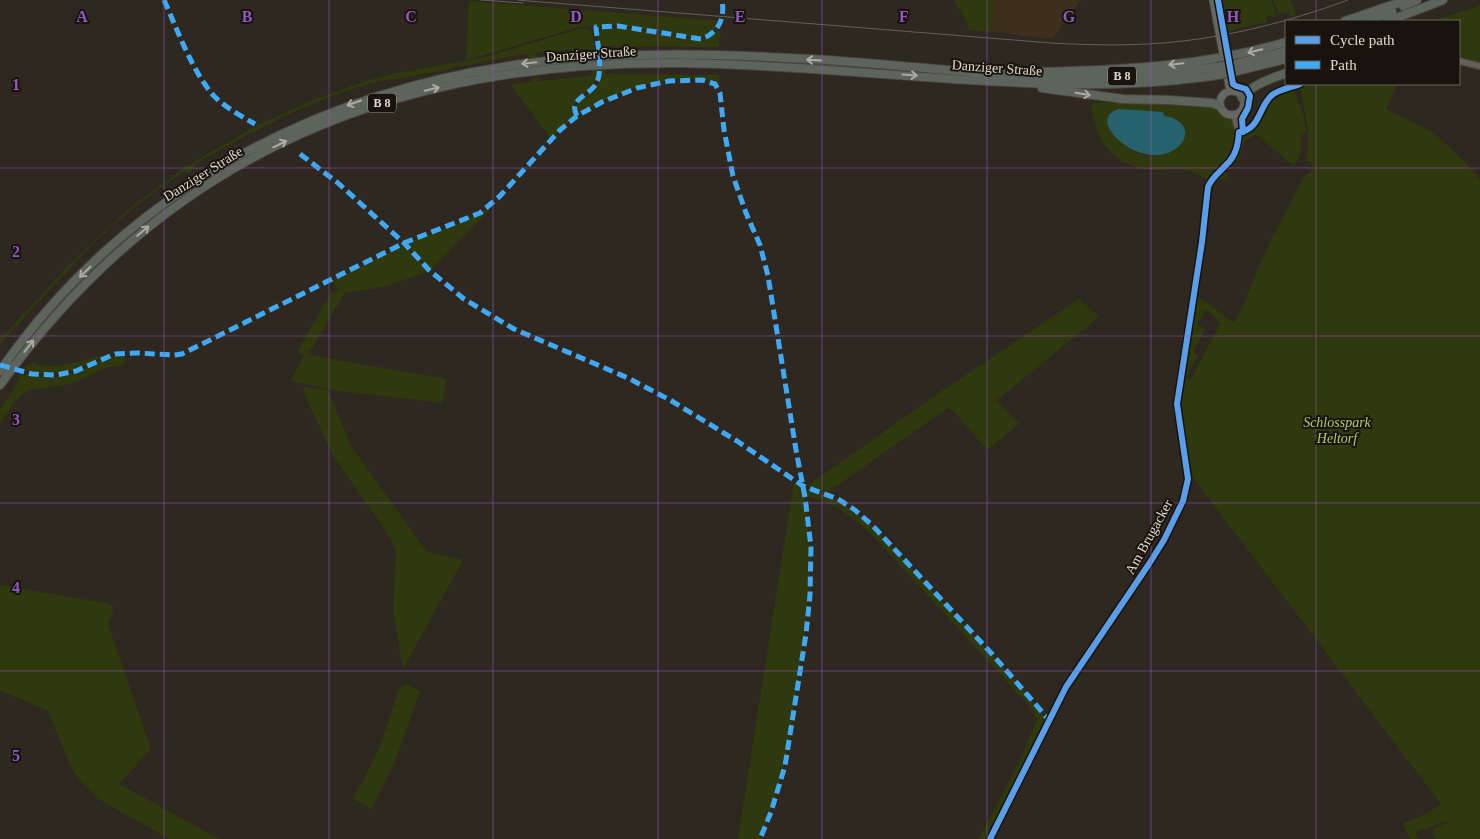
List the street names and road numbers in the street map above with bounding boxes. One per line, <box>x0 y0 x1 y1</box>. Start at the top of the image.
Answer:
street label: Danziger Straße <box>545 43 637 65</box>
street label: Danziger Straße <box>951 57 1043 79</box>
road number: B 8 <box>1108 66 1136 85</box>
road number: B 8 <box>368 94 396 112</box>
street label: Danziger Straße <box>161 144 245 204</box>
street label: Am Brugacker <box>1122 497 1176 577</box>

